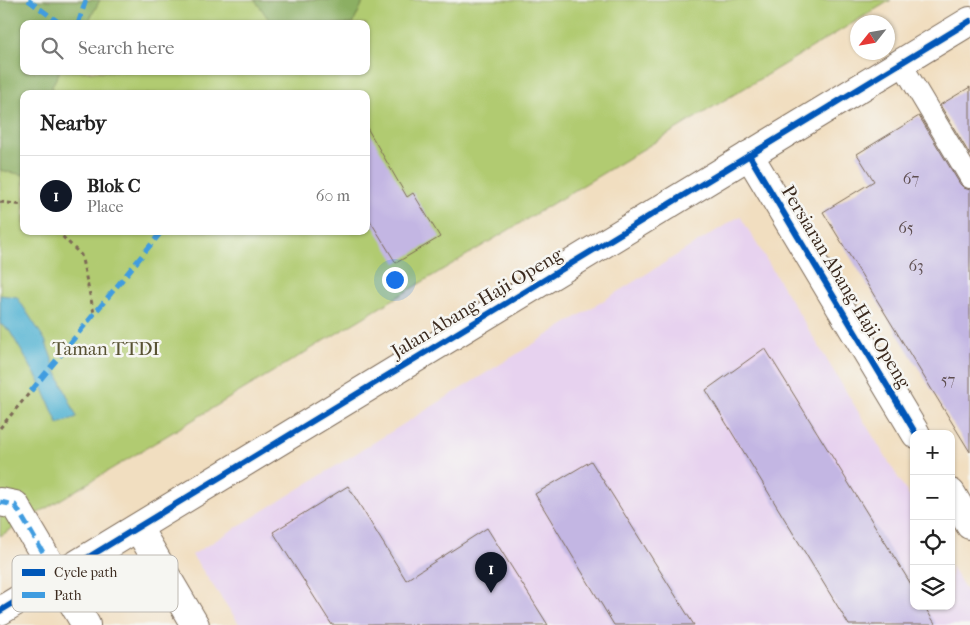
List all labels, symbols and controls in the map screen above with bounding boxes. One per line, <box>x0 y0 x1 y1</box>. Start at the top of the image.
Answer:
north arrow <box>850 15 895 60</box>
search box <box>20 20 370 75</box>
icon: search <box>38 34 66 62</box>
text: Search here <box>78 37 174 59</box>
text: Nearby <box>40 111 106 135</box>
house number: 67 <box>903 169 919 188</box>
text: Blok C <box>87 175 141 197</box>
street label: Persiaran Abang Haji Openg <box>777 182 916 393</box>
text: 1 <box>53 186 59 205</box>
text: 60 m <box>316 186 350 205</box>
text: Place <box>87 197 123 216</box>
house number: 65 <box>898 218 914 237</box>
street label: Jalan Abang Haji Openg <box>386 243 567 364</box>
house number: 63 <box>908 256 924 275</box>
your location <box>382 267 408 293</box>
park label: Taman TTDI <box>52 338 160 360</box>
house number: 57 <box>941 370 956 389</box>
map controls <box>910 430 955 610</box>
button: + <box>910 430 955 475</box>
button: − <box>910 475 955 520</box>
button: locate <box>910 520 955 565</box>
pin: 1 <box>475 552 507 593</box>
legend <box>12 555 178 612</box>
text: Cycle path <box>54 564 118 581</box>
button: layers <box>910 565 955 610</box>
text: Path <box>54 587 82 604</box>

